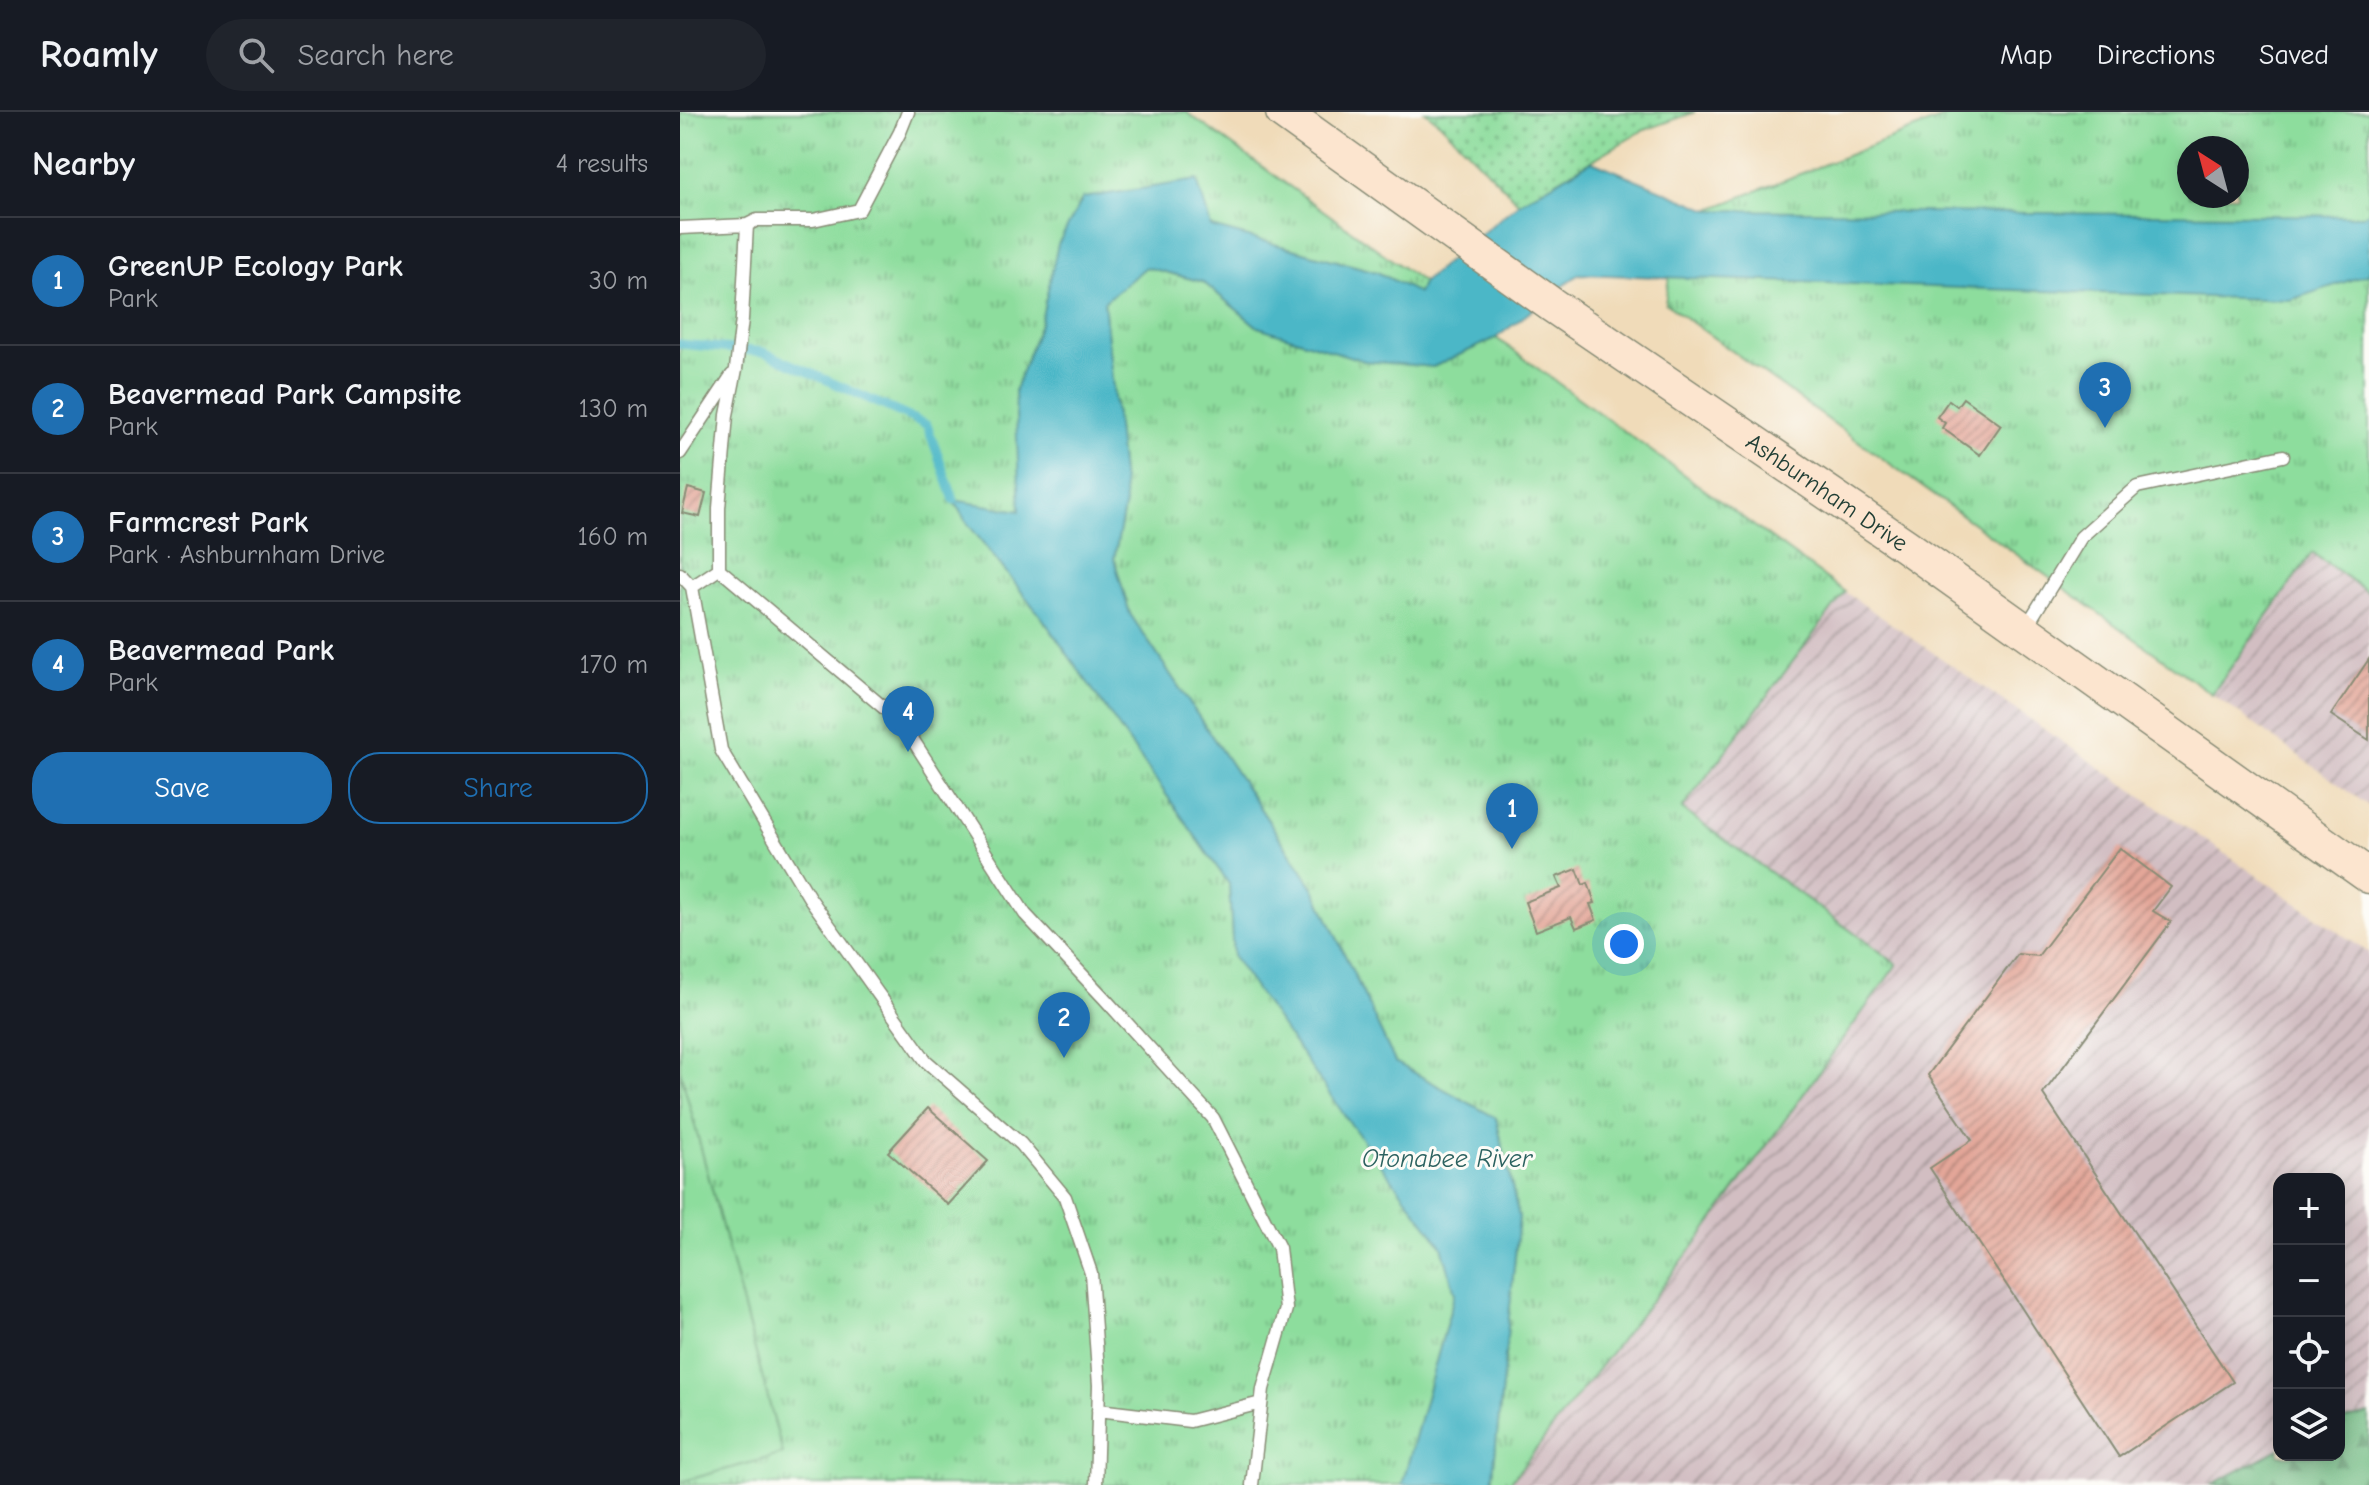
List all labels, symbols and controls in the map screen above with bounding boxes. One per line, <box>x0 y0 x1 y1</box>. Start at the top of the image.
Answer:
search box <box>206 19 766 91</box>
text: Roamly <box>40 33 158 77</box>
icon: search <box>234 33 278 77</box>
text: Search here <box>298 38 454 73</box>
text: Map <box>2000 39 2053 71</box>
text: Directions <box>2097 39 2215 71</box>
text: Saved <box>2259 39 2329 71</box>
north arrow <box>2177 136 2249 208</box>
text: Nearby <box>32 144 135 184</box>
text: 4 results <box>556 149 648 179</box>
text: GreenUP Ecology Park <box>108 249 403 284</box>
text: 1 <box>53 266 63 296</box>
text: 30 m <box>589 266 648 296</box>
text: Park <box>108 284 158 314</box>
pin: 3 <box>2079 362 2131 428</box>
text: Beavermead Park Campsite <box>108 377 461 412</box>
text: 2 <box>52 394 64 424</box>
text: 130 m <box>579 394 648 424</box>
text: Park <box>108 412 158 442</box>
street label: Ashburnham Drive <box>1741 427 1913 557</box>
text: Farmcrest Park <box>108 505 308 540</box>
text: 3 <box>52 522 64 552</box>
text: 160 m <box>578 522 648 552</box>
text: Park · Ashburnham Drive <box>108 540 385 570</box>
text: Beavermead Park <box>108 633 334 668</box>
text: 4 <box>52 650 64 680</box>
text: 170 m <box>579 650 648 680</box>
text: Park <box>108 668 158 698</box>
pin: 4 <box>882 686 934 752</box>
button: Save <box>32 752 332 824</box>
button: Share <box>348 752 648 824</box>
pin: 1 <box>1486 783 1538 849</box>
your location <box>1604 924 1644 964</box>
pin: 2 <box>1038 992 1090 1058</box>
water label: Otonabee River <box>1362 1144 1534 1174</box>
map controls <box>2273 1173 2345 1461</box>
button: + <box>2273 1173 2345 1245</box>
button: − <box>2273 1245 2345 1317</box>
button: locate <box>2273 1317 2345 1389</box>
button: layers <box>2273 1389 2345 1461</box>

